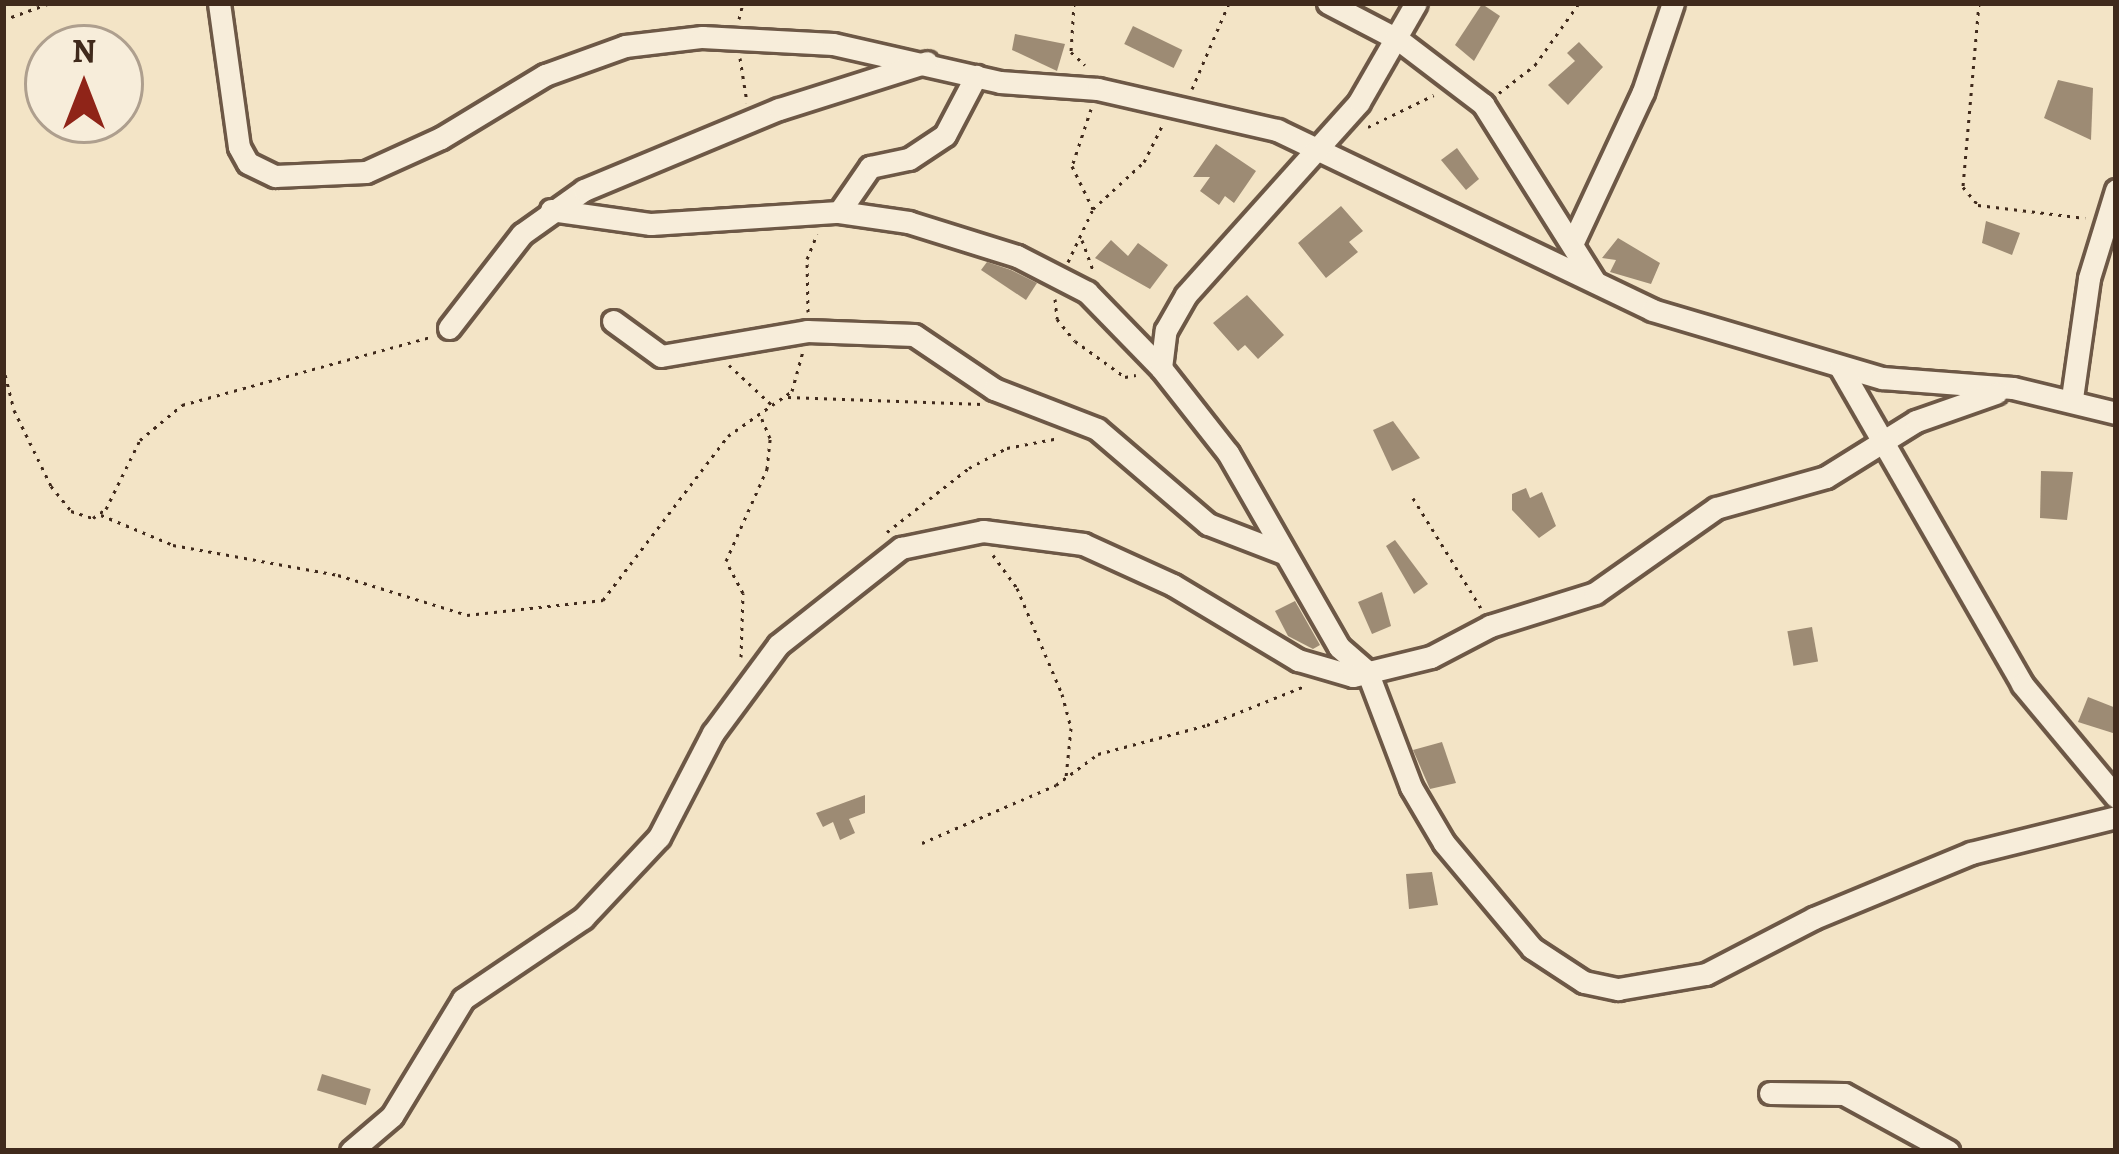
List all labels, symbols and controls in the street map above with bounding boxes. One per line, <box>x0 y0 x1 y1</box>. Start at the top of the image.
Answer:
north arrow <box>24 24 144 144</box>
text: N <box>72 28 96 73</box>

